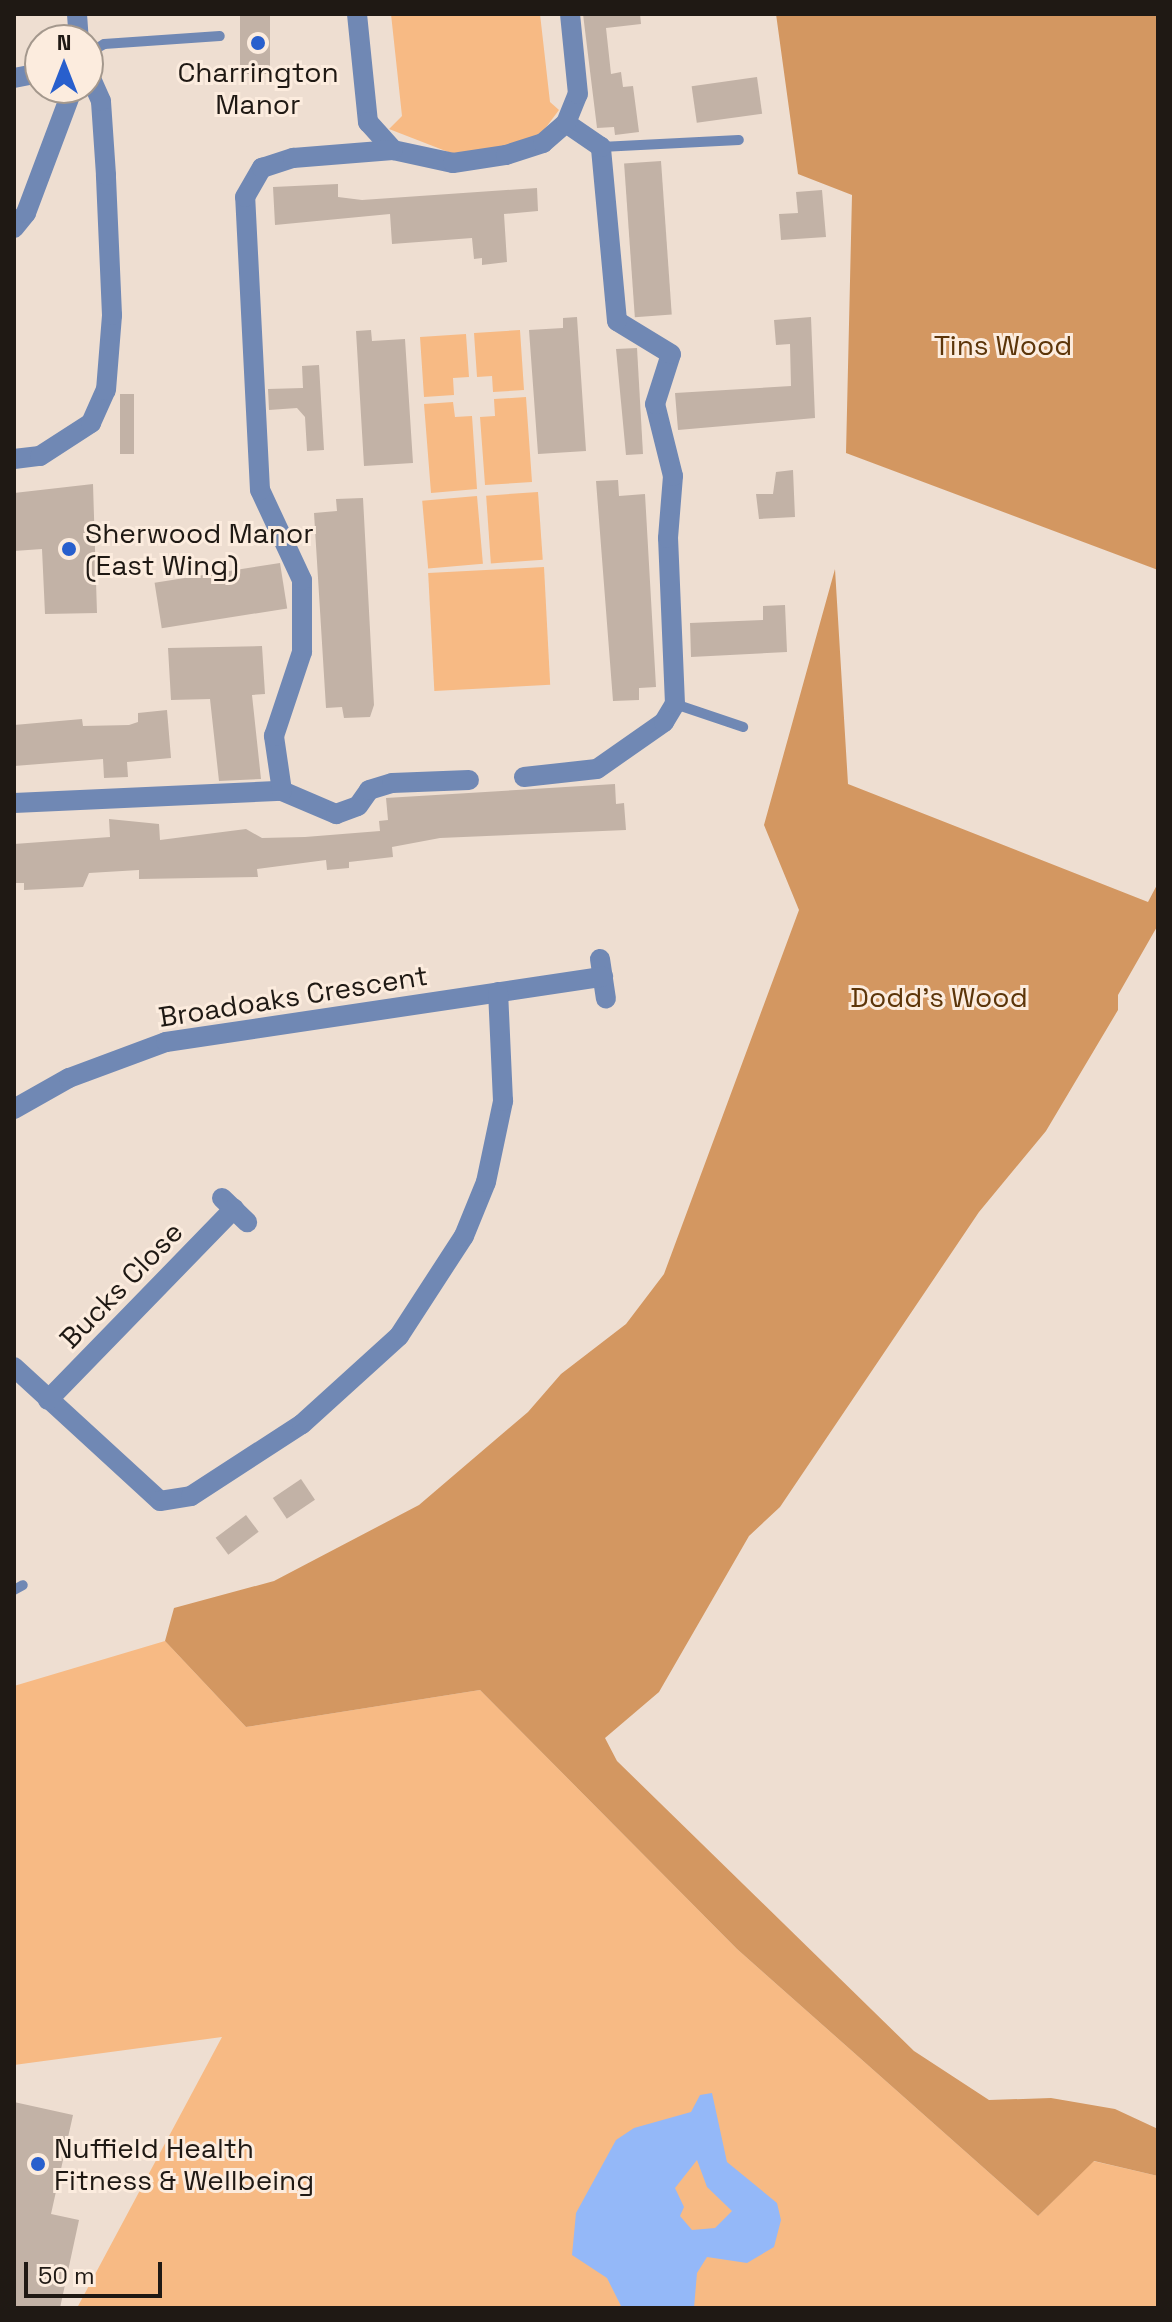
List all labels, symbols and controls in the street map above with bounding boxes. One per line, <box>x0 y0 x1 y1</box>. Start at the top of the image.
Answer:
north arrow <box>24 24 104 104</box>
text: N <box>57 28 71 56</box>
marker: Charrington Manor <box>249 34 267 52</box>
place label: Charrington Manor <box>177 55 339 121</box>
park label: Tins Wood <box>934 328 1072 362</box>
place label: Sherwood Manor (East Wing) <box>85 516 314 582</box>
marker: Sherwood Manor (East Wing) <box>60 540 78 558</box>
street label: Broadoaks Crescent <box>156 958 430 1034</box>
park label: Dodd's Wood <box>850 980 1028 1014</box>
street label: Bucks Close <box>52 1215 190 1355</box>
place label: Nuffield Health Fitness & Wellbeing <box>54 2131 314 2197</box>
marker: Nuffield Health Fitness & Wellbeing <box>29 2155 47 2173</box>
scale bar <box>28 2246 166 2296</box>
text: 50 m <box>38 2260 95 2291</box>

